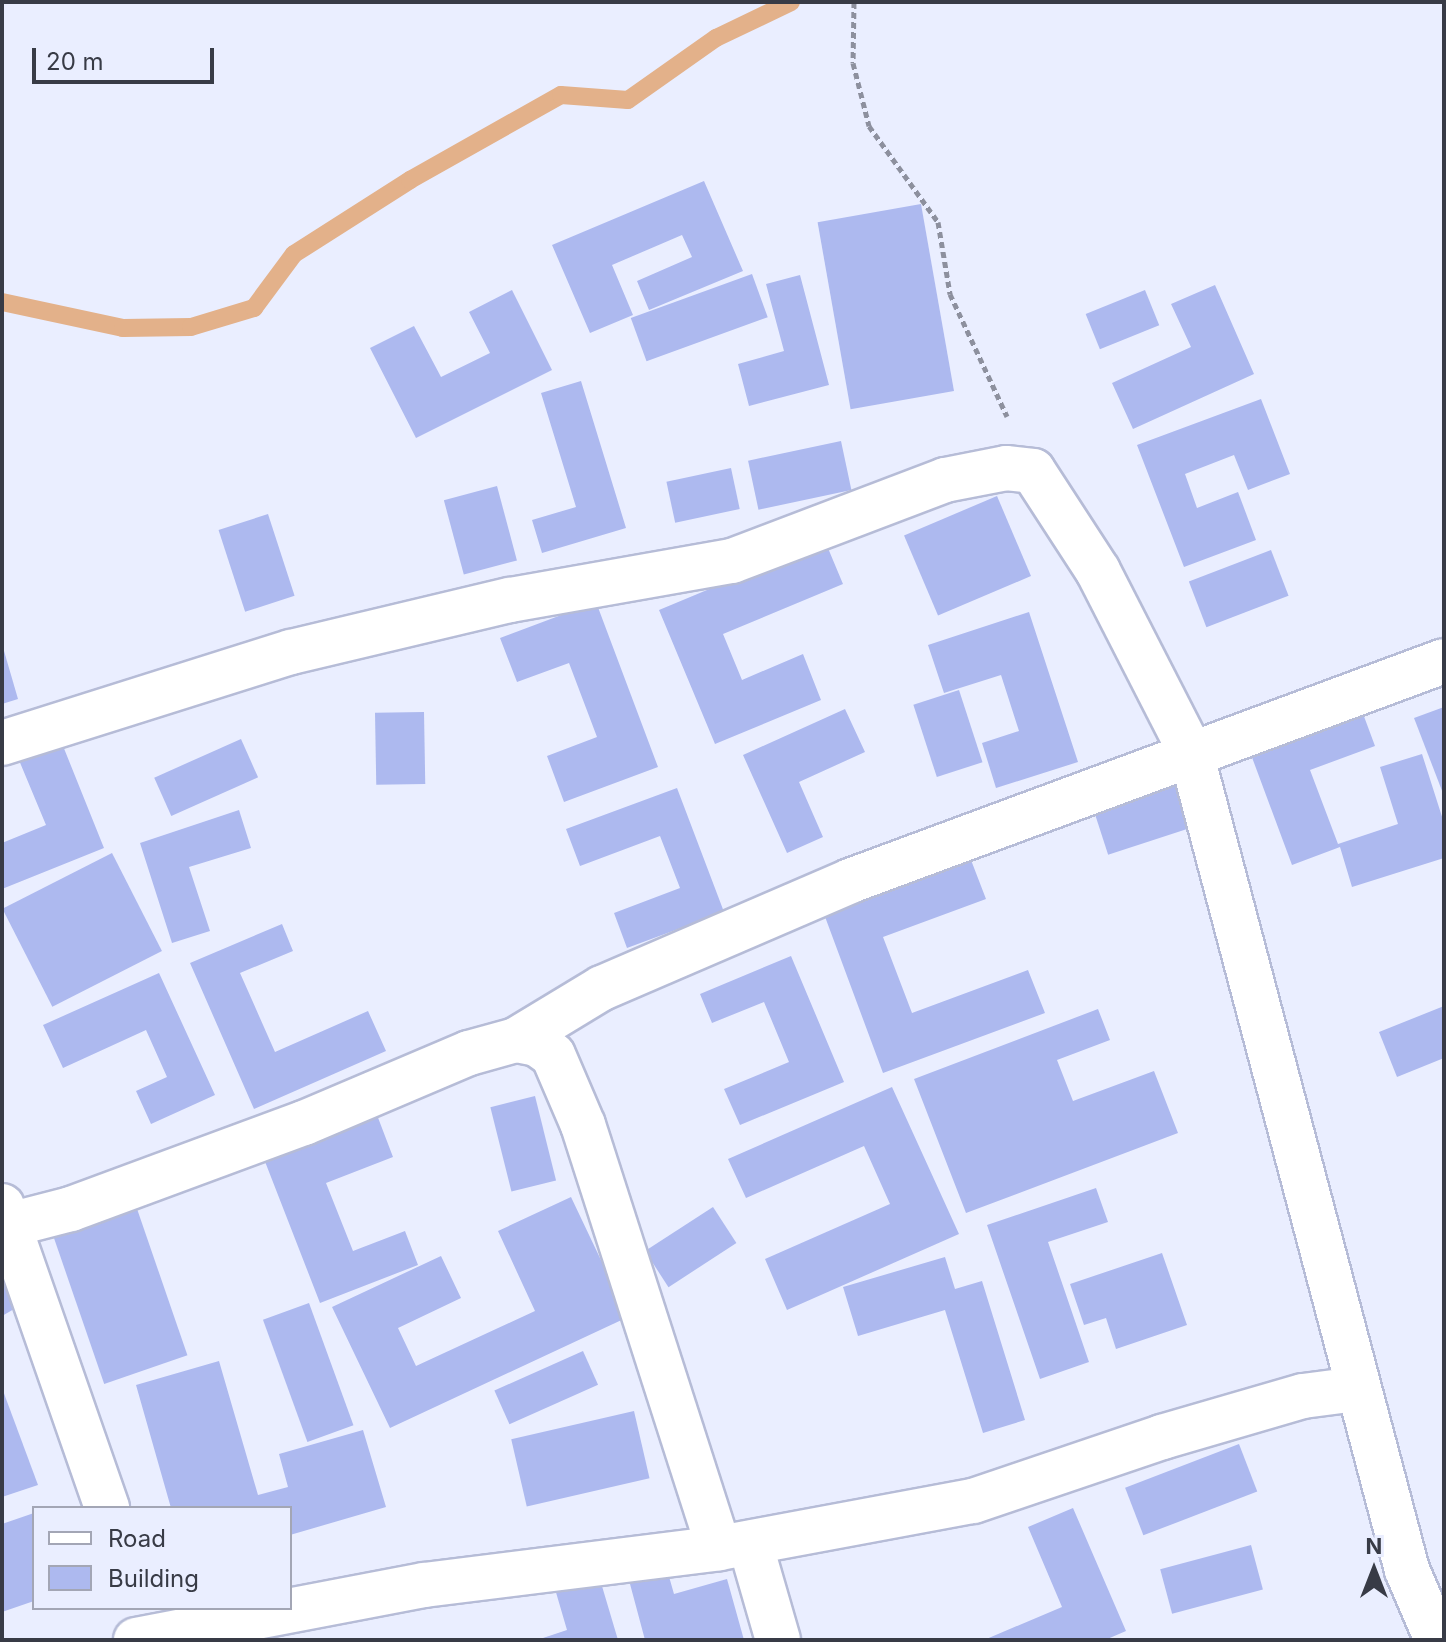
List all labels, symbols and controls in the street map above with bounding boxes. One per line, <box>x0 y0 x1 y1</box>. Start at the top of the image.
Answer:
scale bar <box>36 32 218 82</box>
text: 20 m <box>46 47 104 76</box>
legend <box>32 1506 292 1610</box>
text: Road <box>108 1524 166 1553</box>
north arrow <box>1334 1530 1414 1610</box>
text: N <box>1366 1533 1382 1559</box>
text: Building <box>108 1564 199 1593</box>

